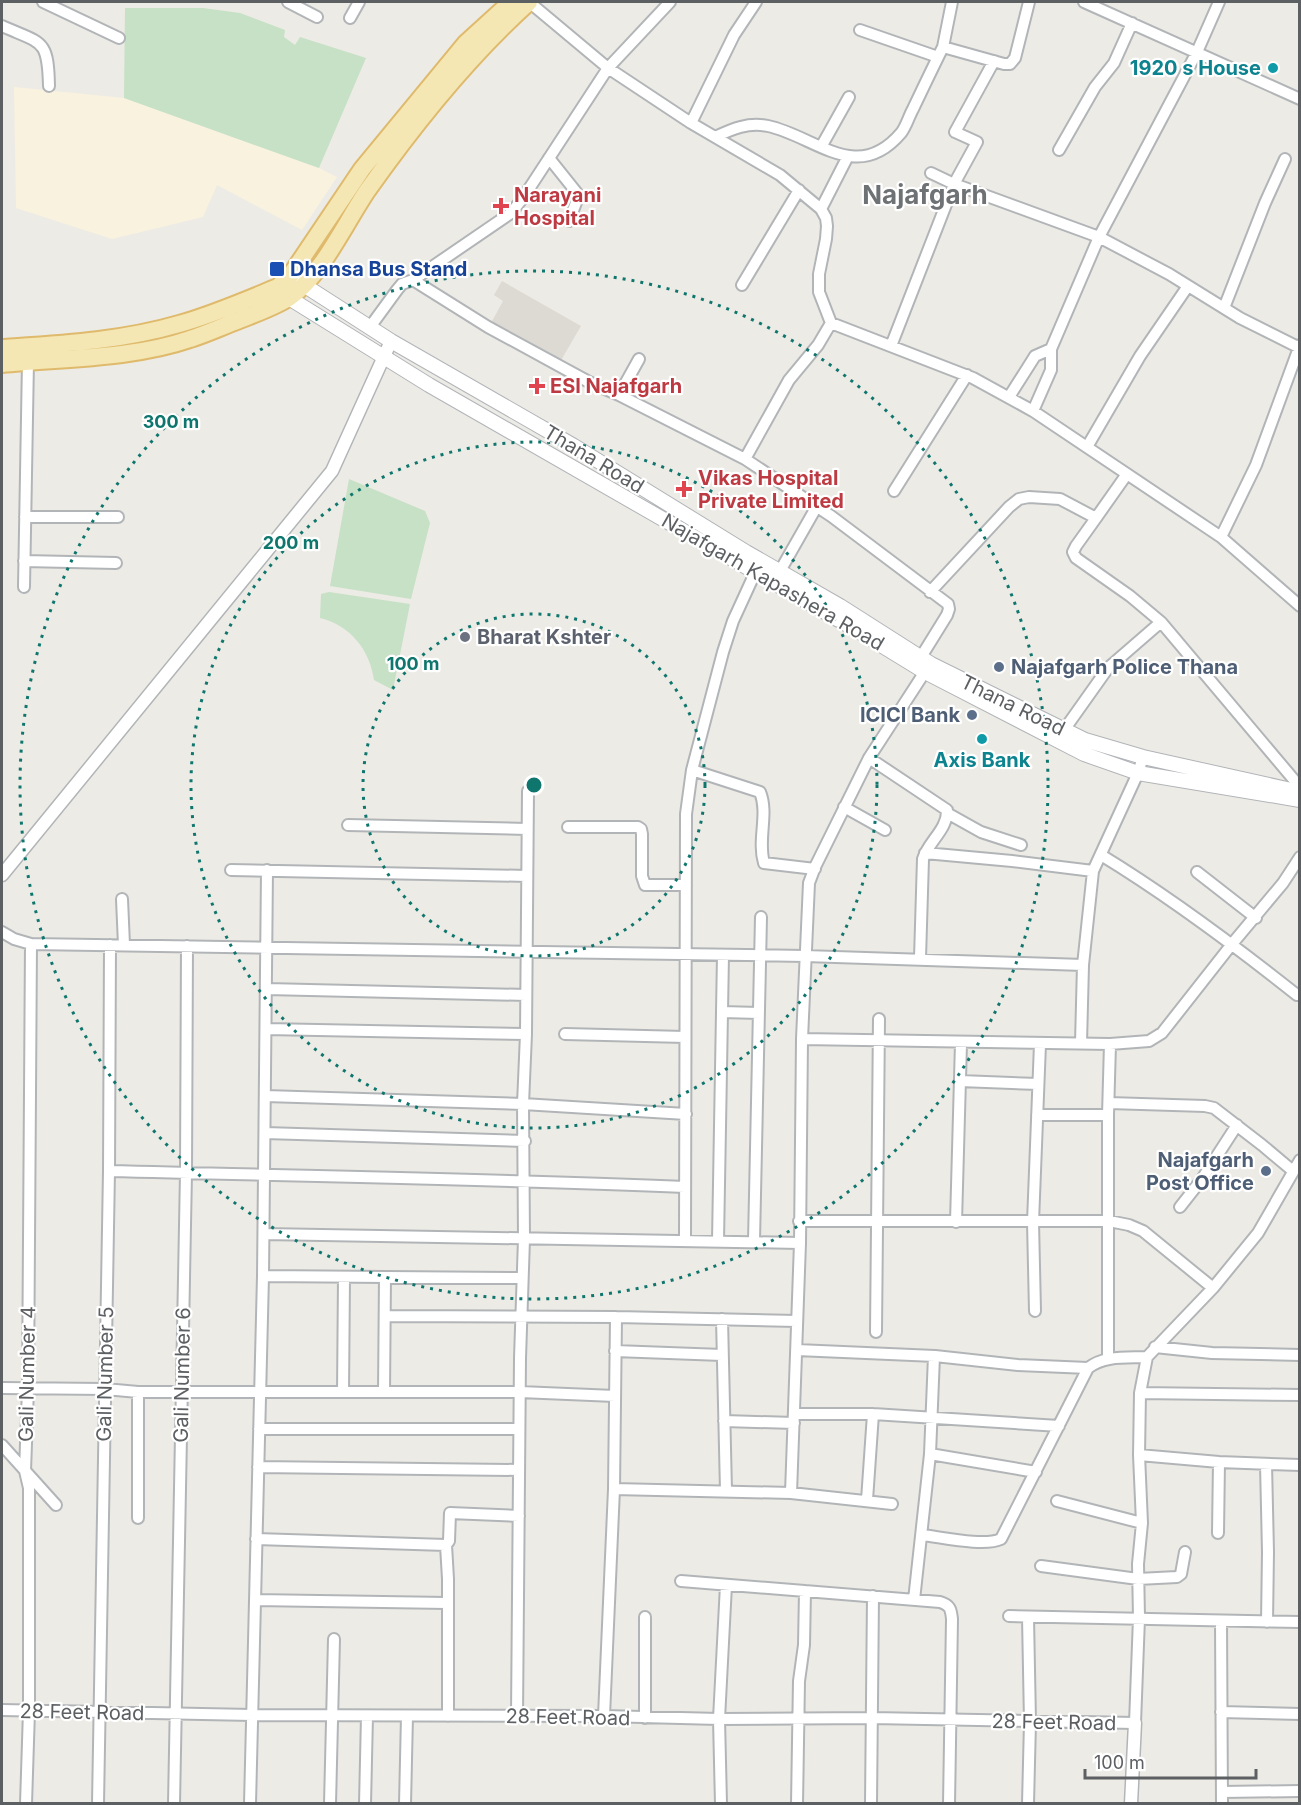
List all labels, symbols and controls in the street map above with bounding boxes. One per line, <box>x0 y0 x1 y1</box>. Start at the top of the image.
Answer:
place label: 1920 s House <box>1130 56 1261 80</box>
marker: 1920 s House <box>1266 61 1280 75</box>
district label: Najafgarh <box>862 179 988 210</box>
place label: Narayani Hospital <box>514 183 601 230</box>
marker: Narayani Hospital <box>492 197 510 215</box>
place label: Dhansa Bus Stand <box>290 257 467 281</box>
marker: Dhansa Bus Stand <box>268 260 286 278</box>
place label: ESI Najafgarh <box>550 374 682 398</box>
marker: ESI Najafgarh <box>528 377 546 395</box>
text: 300 m <box>143 411 199 432</box>
street label: Thana Road <box>539 420 649 498</box>
place label: Vikas Hospital Private Limited <box>698 466 844 513</box>
marker: Vikas Hospital Private Limited <box>675 480 693 498</box>
street label: Najafgarh Kapashera Road <box>657 508 889 656</box>
text: 200 m <box>263 532 319 553</box>
place label: Bharat Kshter <box>477 625 611 649</box>
marker: Bharat Kshter <box>458 630 472 644</box>
text: 100 m <box>387 653 439 674</box>
place label: Najafgarh Police Thana <box>1011 655 1238 679</box>
marker: Najafgarh Police Thana <box>992 660 1006 674</box>
street label: Thana Road <box>957 669 1069 741</box>
place label: ICICI Bank <box>860 703 960 727</box>
marker: ICICI Bank <box>965 708 979 722</box>
marker: Axis Bank <box>975 732 989 746</box>
place label: Axis Bank <box>934 748 1031 772</box>
centre of rings <box>524 775 544 795</box>
place label: Najafgarh Post Office <box>1146 1148 1254 1195</box>
marker: Najafgarh Post Office <box>1259 1164 1273 1178</box>
street label: Gali Number 4 <box>14 1306 40 1442</box>
street label: Gali Number 5 <box>92 1306 118 1442</box>
street label: Gali Number 6 <box>169 1307 195 1443</box>
street label: 28 Feet Road <box>19 1699 145 1725</box>
street label: 28 Feet Road <box>505 1704 631 1730</box>
street label: 28 Feet Road <box>991 1709 1117 1735</box>
scale bar <box>1085 1742 1256 1780</box>
text: 100 m <box>1094 1752 1145 1773</box>

